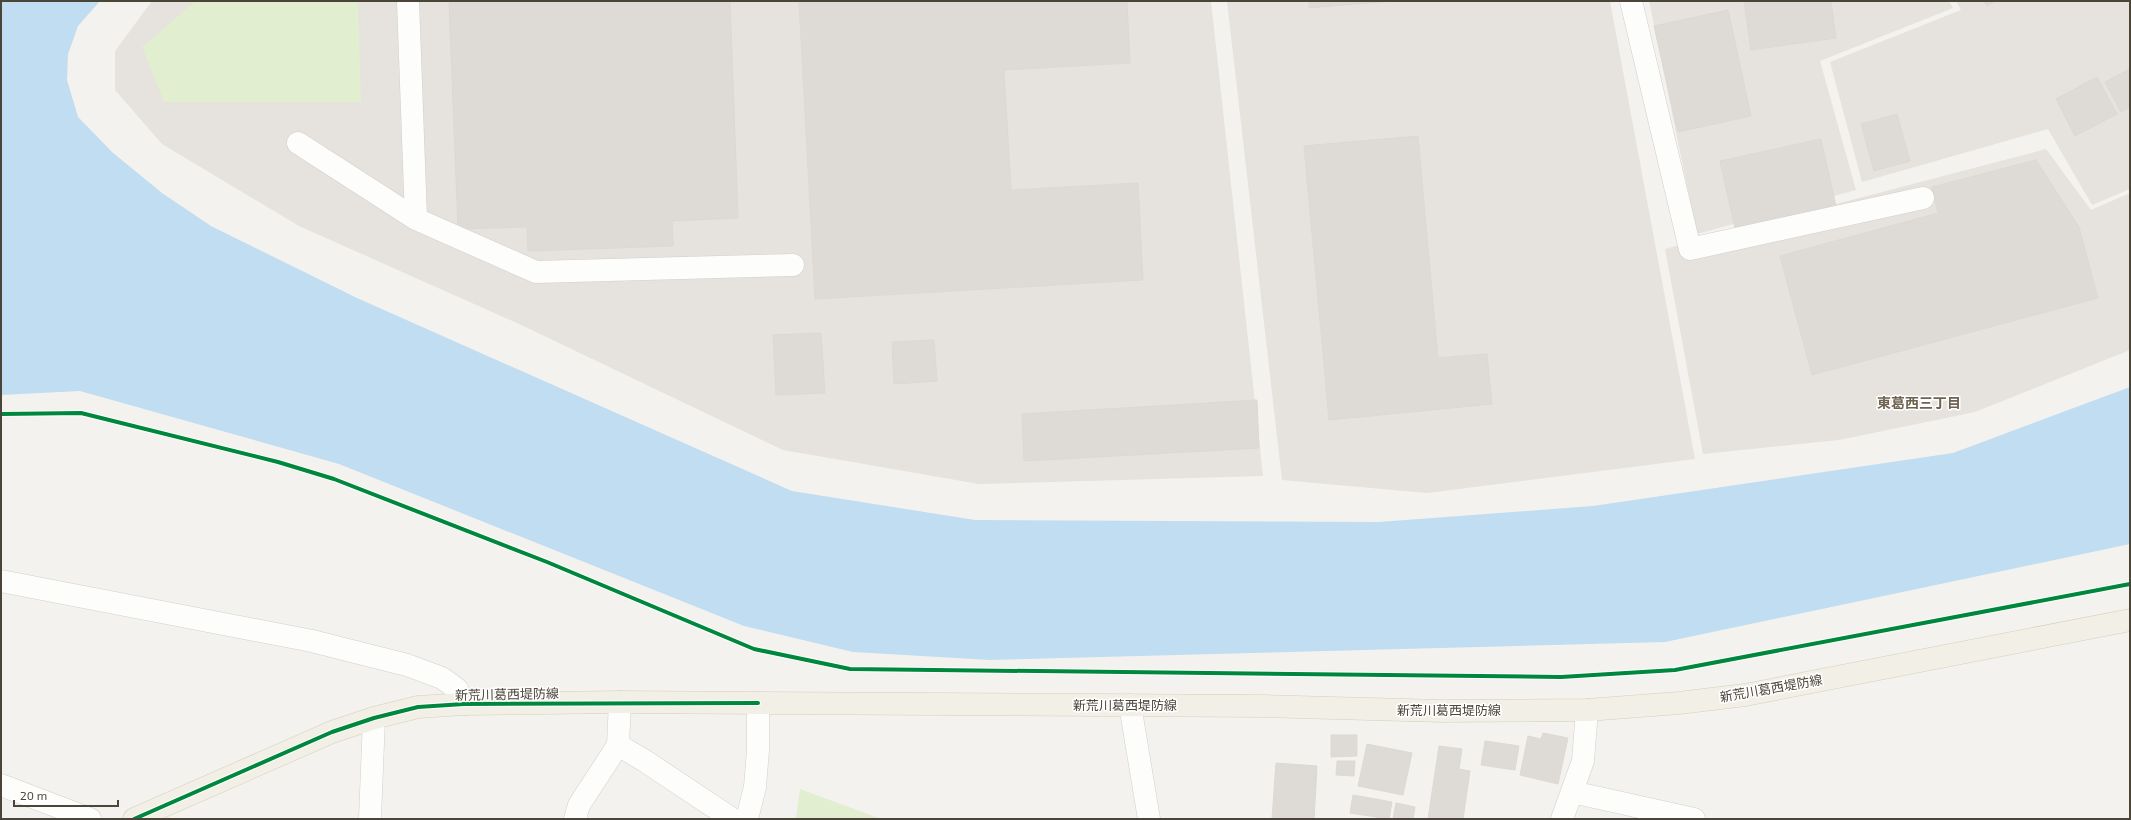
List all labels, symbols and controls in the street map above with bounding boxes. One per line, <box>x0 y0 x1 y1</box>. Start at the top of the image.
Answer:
district label: 東葛西三丁目 <box>1877 394 1961 411</box>
street label: 新荒川葛西堤防線 <box>1718 671 1824 705</box>
street label: 新荒川葛西堤防線 <box>455 685 559 703</box>
street label: 新荒川葛西堤防線 <box>1073 697 1177 713</box>
street label: 新荒川葛西堤防線 <box>1397 702 1501 718</box>
scale bar <box>14 782 118 808</box>
text: 20 m <box>20 788 47 802</box>

